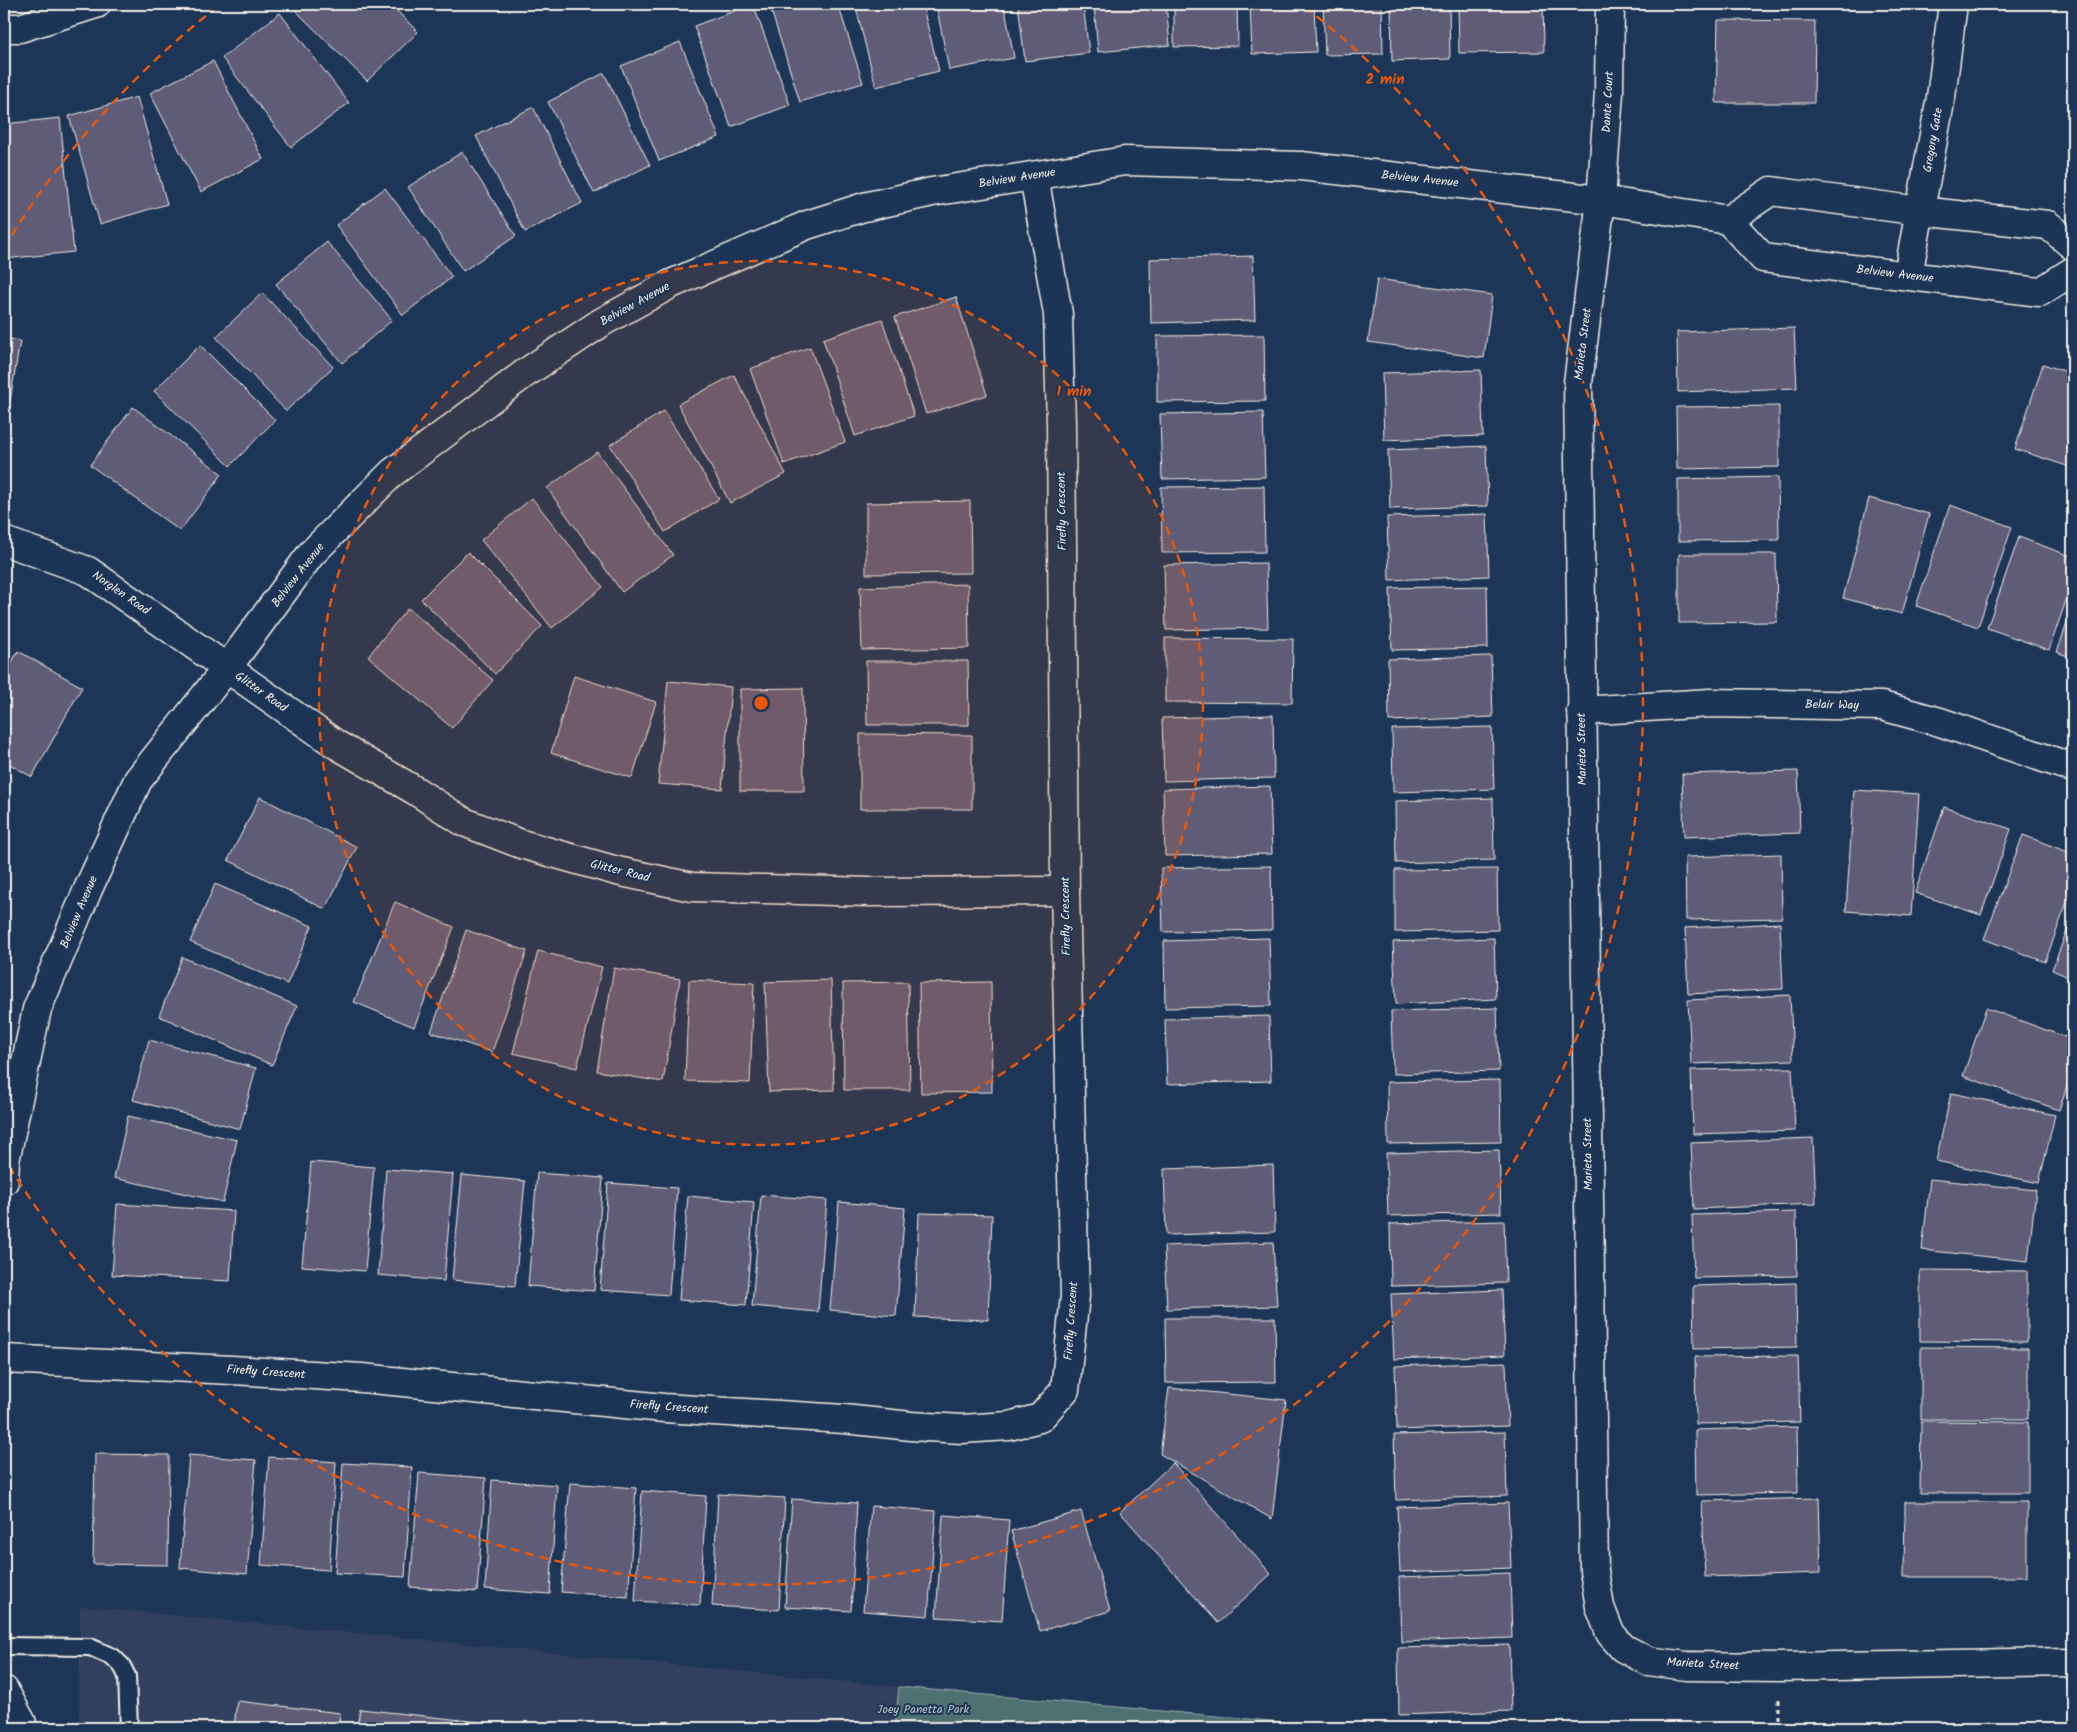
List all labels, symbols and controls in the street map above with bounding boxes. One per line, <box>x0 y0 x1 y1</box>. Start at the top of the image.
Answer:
text: 2 min <box>1365 68 1405 92</box>
street label: Dante Court <box>1597 70 1619 133</box>
street label: Gregory Gate <box>1918 106 1948 174</box>
street label: Belview Avenue <box>977 162 1057 193</box>
street label: Belview Avenue <box>1380 165 1460 193</box>
street label: Belview Avenue <box>1855 260 1935 288</box>
street label: Belview Avenue <box>596 277 674 331</box>
street label: Marieta Street <box>1569 306 1597 381</box>
text: 1 min <box>1057 380 1091 404</box>
street label: Firefly Crescent <box>1052 471 1072 551</box>
street label: Belview Avenue <box>267 538 330 611</box>
street label: Norglen Road <box>88 566 155 621</box>
street label: Glitter Road <box>231 667 292 718</box>
centre of rings <box>752 694 770 712</box>
street label: Belair Way <box>1805 695 1859 715</box>
street label: Marieta Street <box>1572 712 1592 786</box>
street label: Glitter Road <box>588 854 653 888</box>
street label: Belview Avenue <box>55 872 103 951</box>
street label: Firefly Crescent <box>1056 876 1076 956</box>
street label: Marieta Street <box>1578 1117 1598 1191</box>
street label: Firefly Crescent <box>1059 1281 1083 1361</box>
street label: Firefly Crescent <box>226 1360 306 1384</box>
street label: Firefly Crescent <box>629 1395 709 1419</box>
street label: Marieta Street <box>1666 1653 1740 1675</box>
park label: Joey Panetta Park <box>877 1700 970 1719</box>

